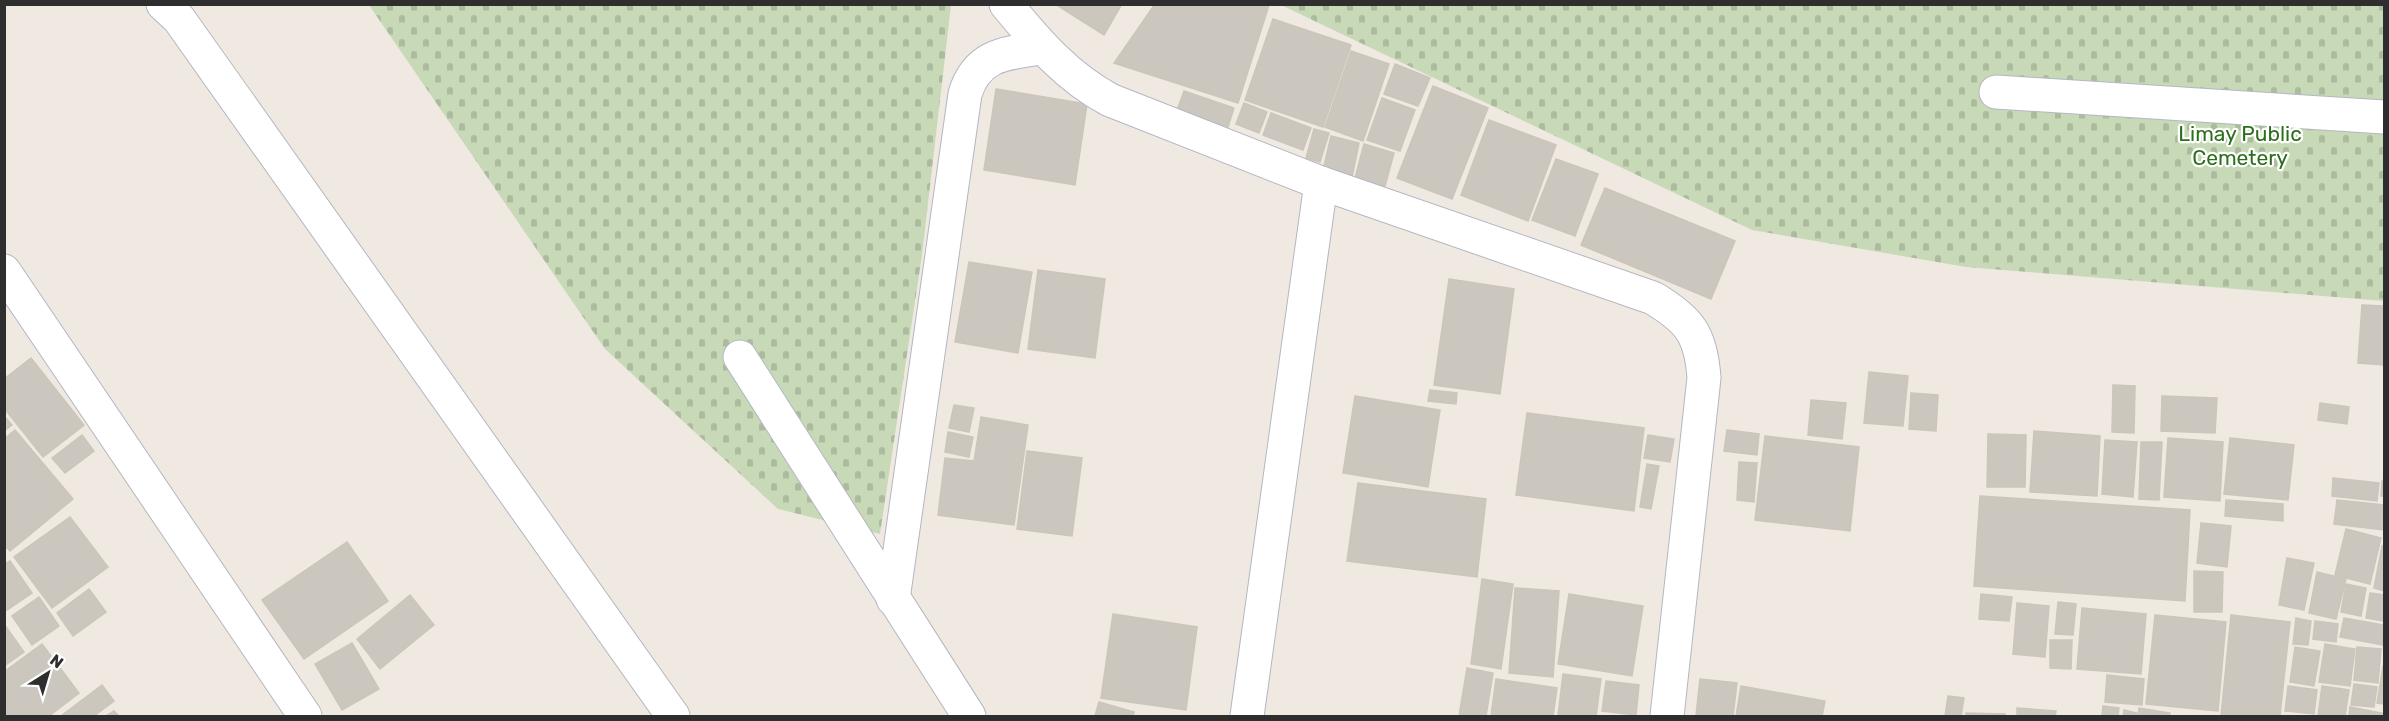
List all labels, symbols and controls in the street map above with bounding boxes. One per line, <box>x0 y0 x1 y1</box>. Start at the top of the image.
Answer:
park label: Limay Public Cemetery <box>2178 121 2302 170</box>
north arrow <box>18 643 78 703</box>
text: N <box>46 650 67 672</box>

